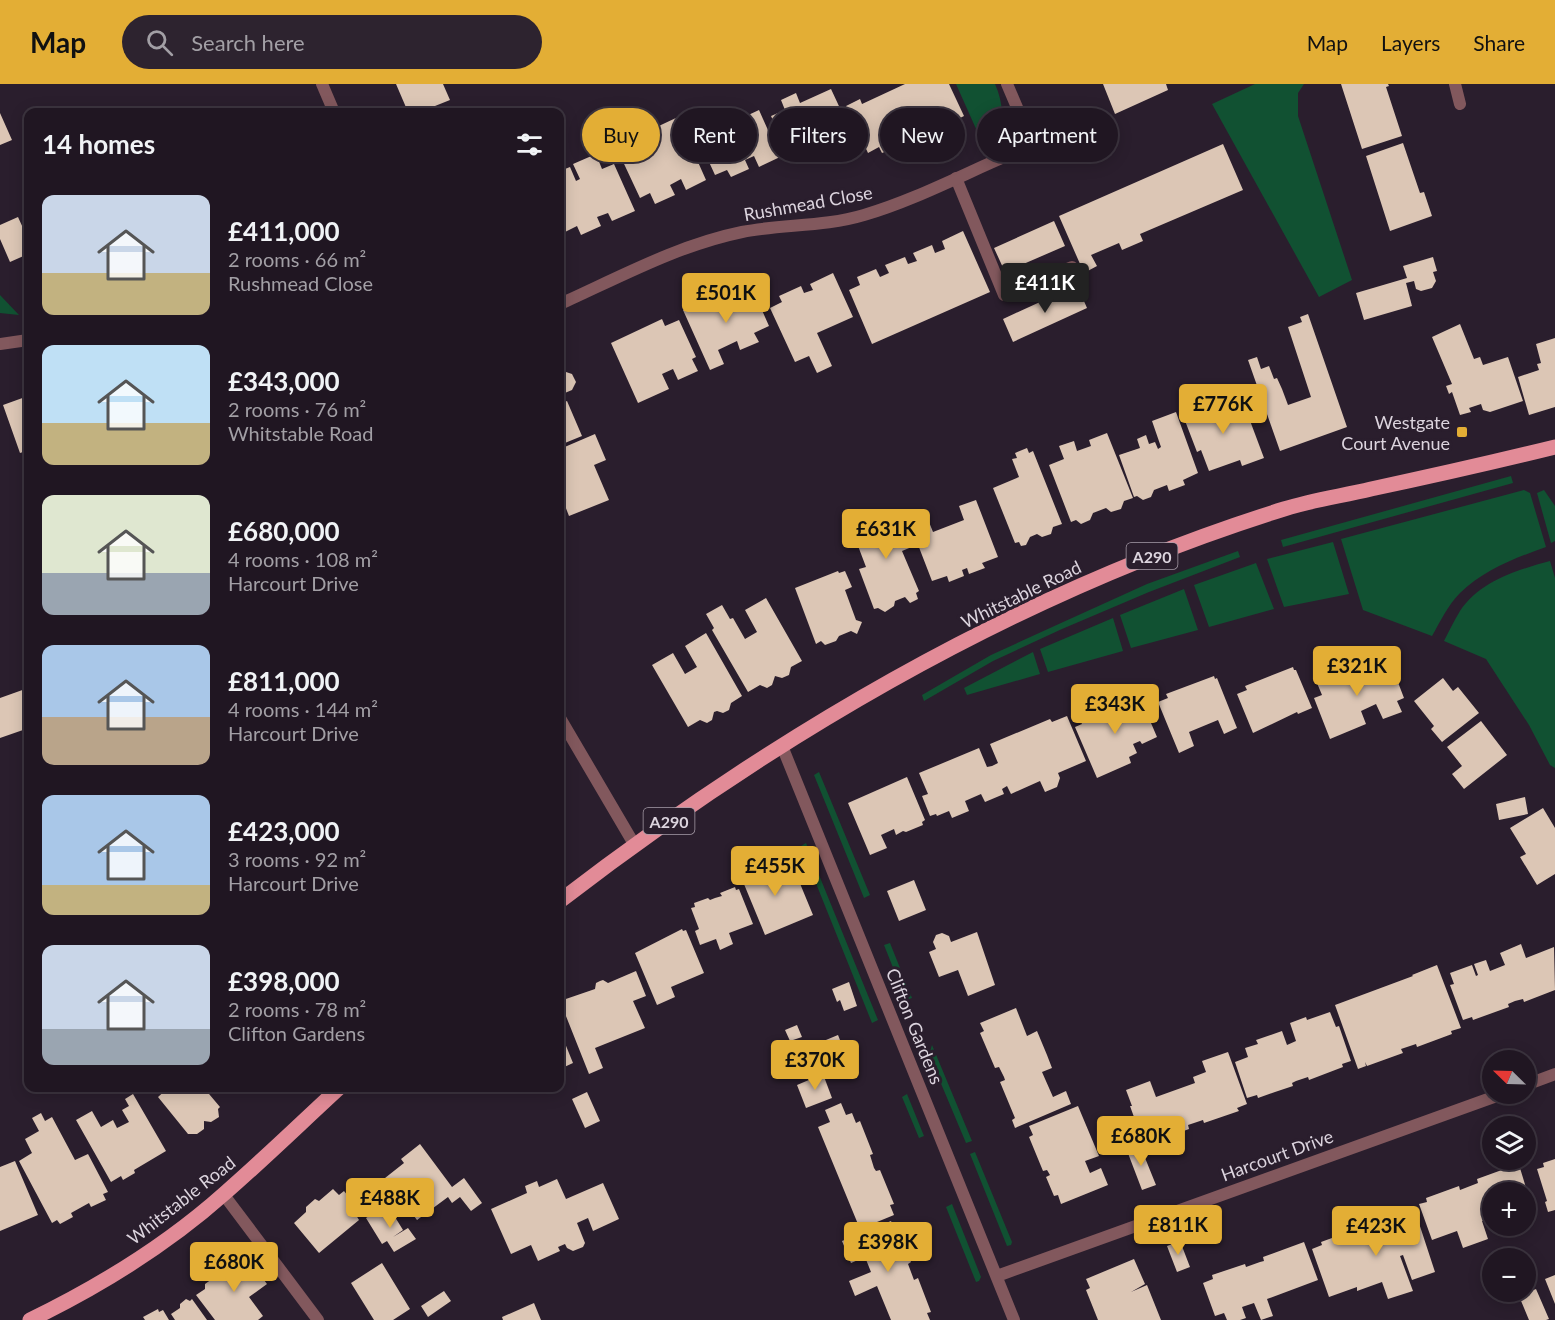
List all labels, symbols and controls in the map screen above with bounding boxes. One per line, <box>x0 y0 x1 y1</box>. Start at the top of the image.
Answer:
search box <box>122 15 542 69</box>
text: Map <box>30 25 86 59</box>
icon: search <box>143 26 176 59</box>
text: Search here <box>191 29 305 56</box>
text: Map <box>1307 30 1348 55</box>
text: Layers <box>1381 30 1440 55</box>
text: Share <box>1473 30 1525 55</box>
chip: Buy <box>582 108 660 162</box>
chip: Rent <box>672 108 757 162</box>
chip: Filters <box>769 108 868 162</box>
chip: New <box>880 108 965 162</box>
chip: Apartment <box>977 108 1118 162</box>
text: 14 homes <box>42 128 155 160</box>
icon: filters <box>513 128 546 161</box>
street label: Rushmead Close <box>742 181 874 225</box>
text: £411,000 <box>228 215 340 247</box>
icon: home <box>90 219 162 291</box>
text: 2 rooms · 66 m² <box>228 247 366 271</box>
pin: £411K <box>1003 263 1087 314</box>
text: £411K <box>1015 270 1075 294</box>
text: Rushmead Close <box>228 271 373 295</box>
pin: £501K <box>684 273 768 324</box>
text: £501K <box>696 280 756 304</box>
text: £343,000 <box>228 365 340 397</box>
icon: home <box>90 369 162 441</box>
pin: £776K <box>1181 384 1265 435</box>
text: £776K <box>1193 391 1253 415</box>
text: 2 rooms · 76 m² <box>228 397 366 421</box>
place label: Westgate Court Avenue <box>1341 411 1450 454</box>
text: Whitstable Road <box>228 421 373 445</box>
marker: Westgate Court Avenue <box>1455 425 1469 439</box>
pin: £631K <box>844 509 928 560</box>
text: £680,000 <box>228 515 340 547</box>
text: £631K <box>856 516 916 540</box>
icon: home <box>90 519 162 591</box>
road number: A290 <box>1126 543 1178 569</box>
text: 4 rooms · 108 m² <box>228 547 378 571</box>
street label: Whitstable Road <box>957 555 1085 633</box>
text: Harcourt Drive <box>228 571 359 595</box>
pin: £321K <box>1315 646 1399 697</box>
text: £321K <box>1327 653 1387 677</box>
text: £811,000 <box>228 665 340 697</box>
icon: home <box>90 669 162 741</box>
pin: £343K <box>1073 684 1157 735</box>
text: £343K <box>1085 691 1145 715</box>
text: 4 rooms · 144 m² <box>228 697 378 721</box>
text: Harcourt Drive <box>228 721 359 745</box>
road number: A290 <box>644 808 694 834</box>
text: £423,000 <box>228 815 340 847</box>
icon: home <box>90 819 162 891</box>
pin: £455K <box>733 846 817 897</box>
text: 3 rooms · 92 m² <box>228 847 366 871</box>
text: £455K <box>745 853 805 877</box>
text: Harcourt Drive <box>228 871 359 895</box>
text: £398,000 <box>228 965 340 997</box>
street label: Clifton Gardens <box>882 965 948 1088</box>
icon: home <box>90 969 162 1041</box>
text: 2 rooms · 78 m² <box>228 997 366 1021</box>
text: Clifton Gardens <box>228 1021 365 1045</box>
pin: £370K <box>773 1040 857 1091</box>
text: £370K <box>785 1047 845 1071</box>
north arrow <box>1482 1050 1536 1104</box>
map controls <box>1482 1050 1536 1302</box>
pin: £680K <box>1099 1116 1183 1167</box>
button: layers <box>1482 1116 1536 1170</box>
text: £680K <box>1111 1123 1171 1147</box>
street label: Harcourt Drive <box>1218 1125 1336 1185</box>
street label: Whitstable Road <box>123 1151 239 1249</box>
pin: £488K <box>348 1178 432 1229</box>
button: + <box>1482 1182 1536 1236</box>
text: £488K <box>360 1185 420 1209</box>
pin: £811K <box>1136 1205 1220 1256</box>
pin: £423K <box>1334 1206 1418 1257</box>
text: £811K <box>1148 1212 1208 1236</box>
text: £423K <box>1346 1213 1406 1237</box>
pin: £398K <box>846 1222 930 1273</box>
text: £398K <box>858 1229 918 1253</box>
pin: £680K <box>192 1242 276 1293</box>
button: − <box>1482 1248 1536 1302</box>
text: £680K <box>204 1249 264 1273</box>

